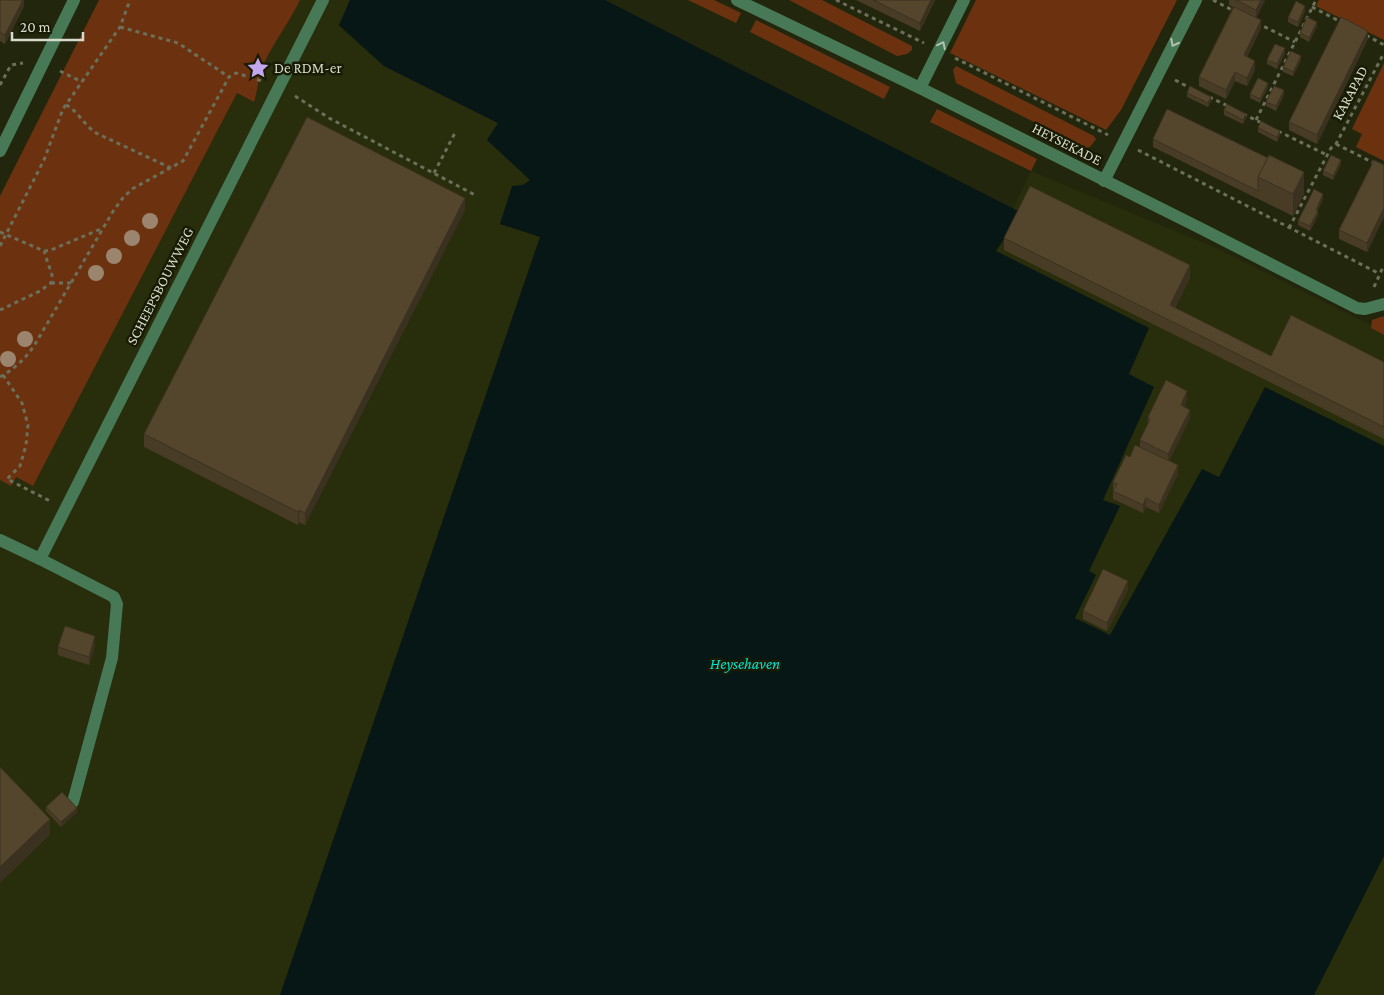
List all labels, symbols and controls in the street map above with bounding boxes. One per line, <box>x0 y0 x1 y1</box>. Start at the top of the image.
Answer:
scale bar <box>12 10 84 42</box>
text: 20 m <box>20 19 51 35</box>
one-way arrow <box>1170 38 1180 47</box>
one-way arrow <box>936 41 946 50</box>
place icon: De RDM-er <box>245 55 271 81</box>
place label: De RDM-er <box>274 60 342 76</box>
street label: KARAPAD <box>1329 63 1371 123</box>
street label: HEYSEKADE <box>1030 120 1104 168</box>
street label: SCHEEPSBOUWWEG <box>123 225 197 347</box>
water label: Heysehaven <box>710 655 780 673</box>

